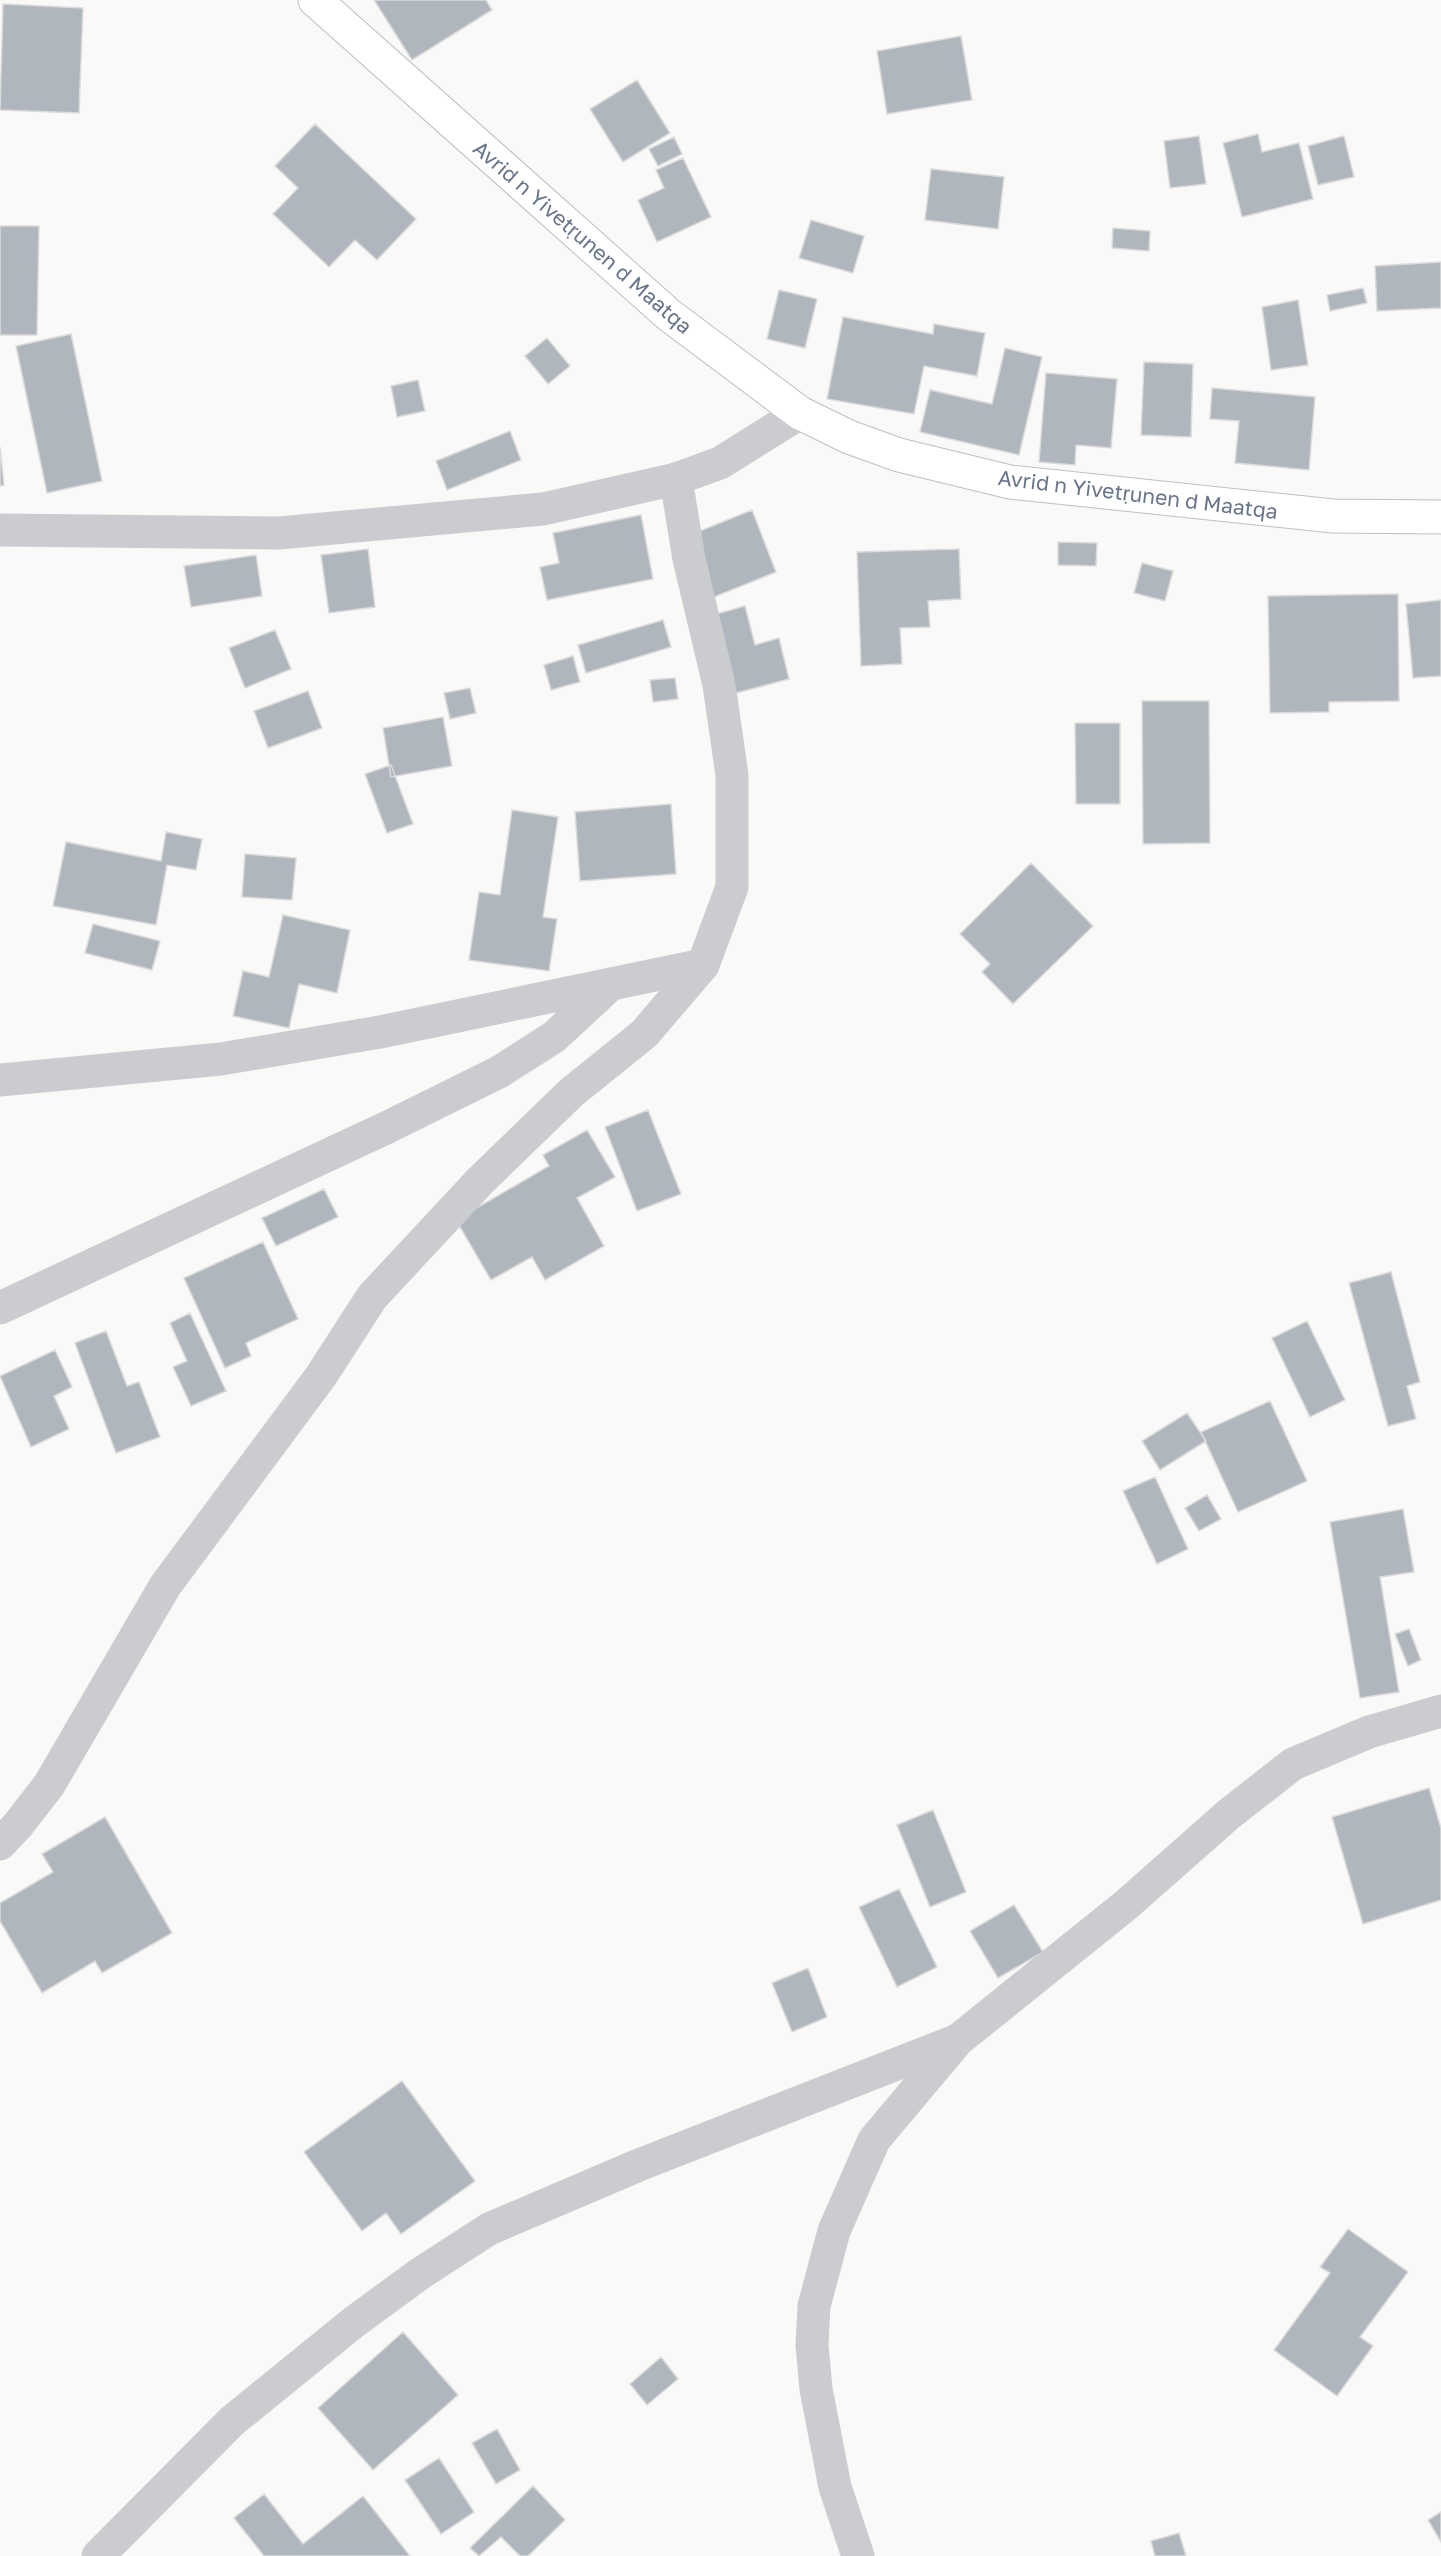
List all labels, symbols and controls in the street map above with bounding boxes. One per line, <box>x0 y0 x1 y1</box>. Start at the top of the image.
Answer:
street label: Avrid n Yivetṛunen d Maatqa <box>468 135 698 339</box>
street label: Avrid n Yivetṛunen d Maatqa <box>997 464 1279 524</box>

